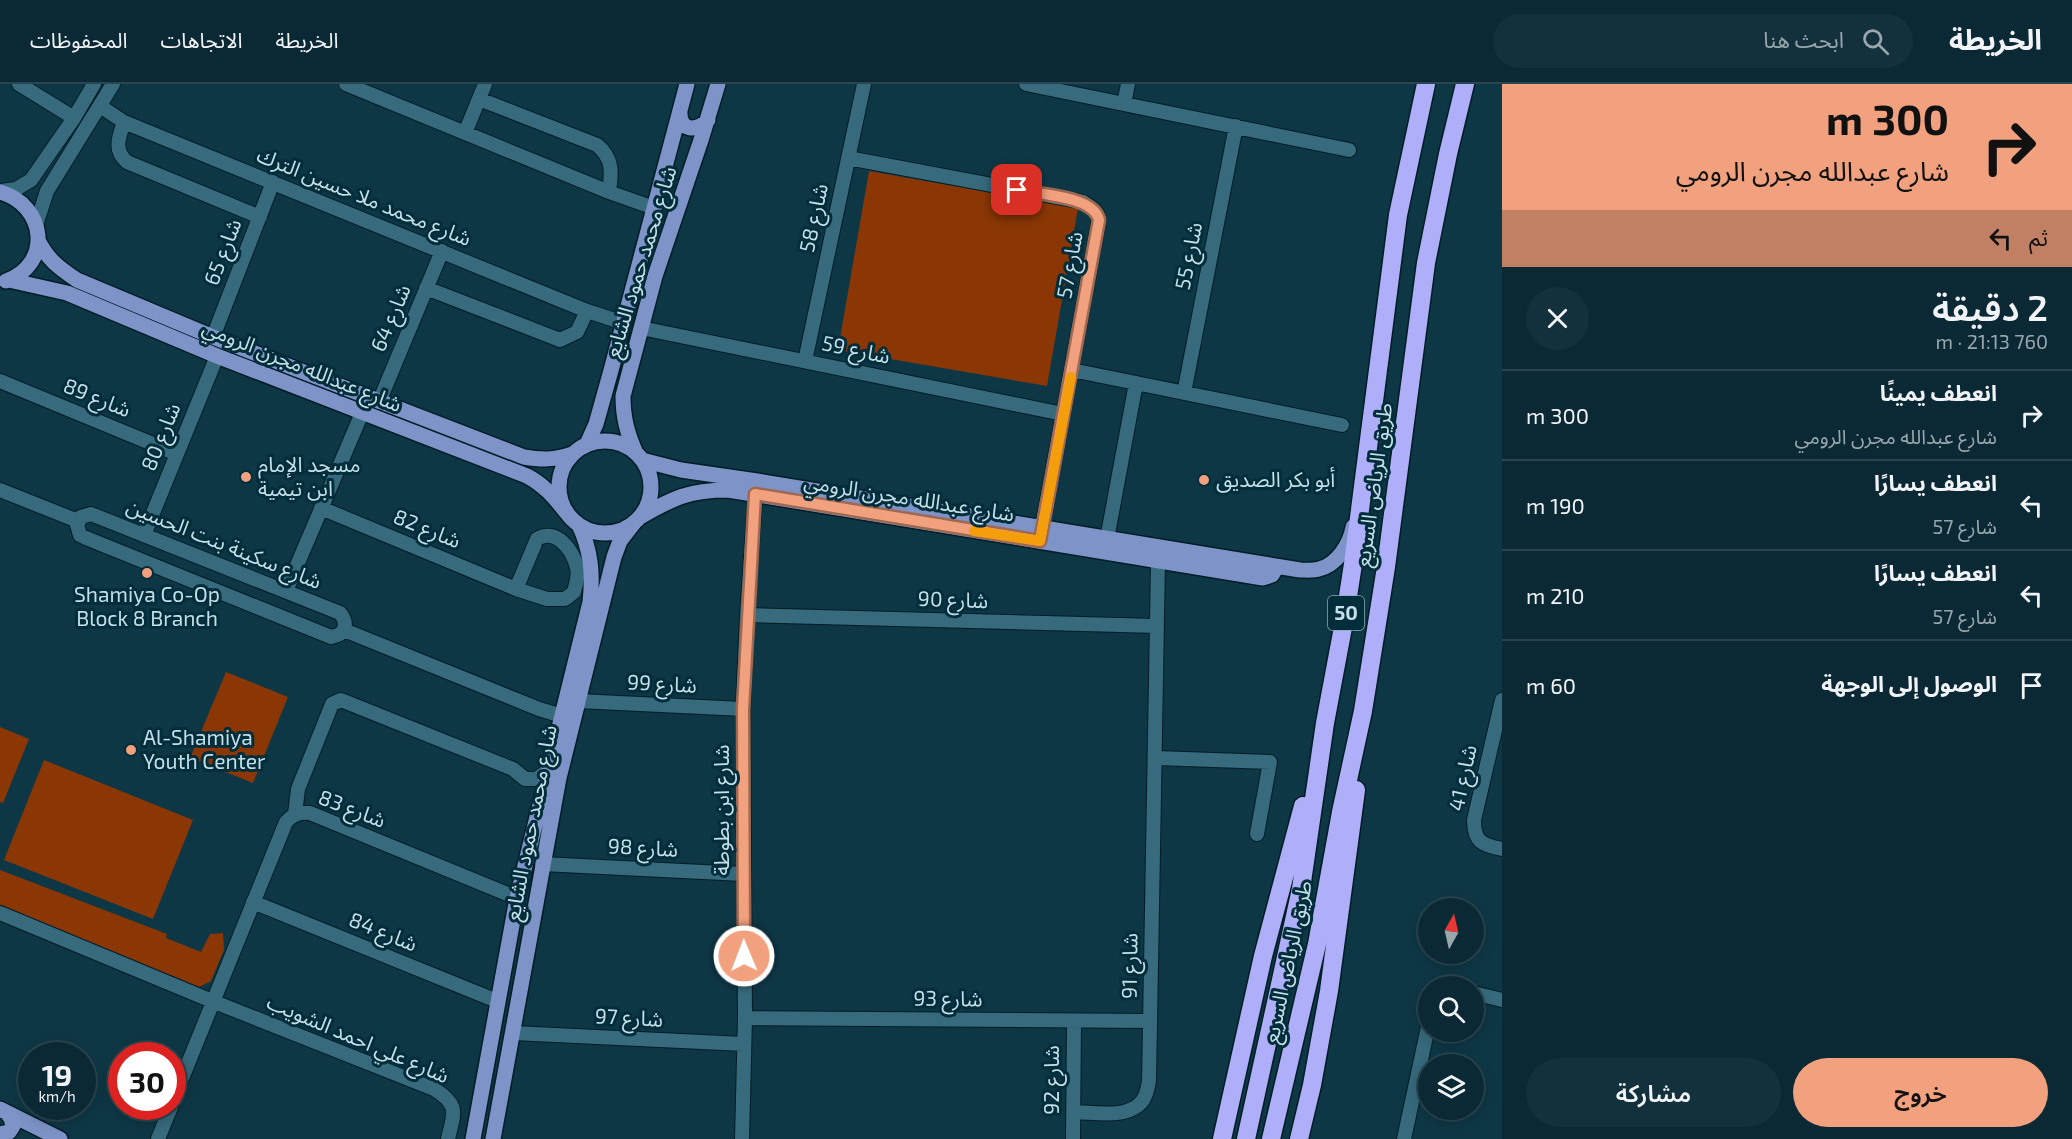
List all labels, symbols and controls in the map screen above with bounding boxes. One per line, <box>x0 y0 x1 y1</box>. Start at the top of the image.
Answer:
search box <box>1493 14 1913 68</box>
text: الخريطة <box>1949 22 2042 56</box>
icon: search <box>1859 25 1892 58</box>
text: ابحث هنا <box>1763 26 1844 52</box>
text: المحفوظات <box>30 27 127 52</box>
text: الاتجاهات <box>160 27 242 52</box>
text: الخريطة <box>275 27 338 52</box>
text: 300 m <box>1826 93 1949 143</box>
icon: right <box>1970 108 2048 186</box>
street label: شارع محمد ملا حسين الترك <box>252 141 475 254</box>
text: شارع عبدالله مجرن الرومي <box>1676 154 1949 186</box>
street label: شارع محمد حمود الشايع <box>599 163 684 362</box>
pin <box>991 164 1042 215</box>
icon: arrive <box>1000 173 1033 206</box>
street label: شارع 58 <box>793 181 836 255</box>
street label: شارع 65 <box>198 215 249 290</box>
street label: شارع 55 <box>1169 220 1210 292</box>
icon: left <box>1984 222 2017 255</box>
text: ثم <box>2029 224 2048 250</box>
street label: شارع 57 <box>1050 229 1091 301</box>
street label: شارع 64 <box>364 280 419 356</box>
text: 2 دقيقة <box>1932 285 2048 328</box>
button: close <box>1526 287 1589 350</box>
street label: شارع عبدالله مجرن الرومي <box>197 313 406 421</box>
street label: شارع 59 <box>819 329 893 372</box>
text: 760 m · 21:13 <box>1936 329 2048 353</box>
street label: شارع 89 <box>59 372 135 425</box>
text: انعطف يمينًا <box>1880 379 1997 405</box>
street label: شارع 80 <box>135 399 188 476</box>
icon: right <box>2015 399 2048 432</box>
street label: طريق الرياض السريع <box>1349 401 1400 569</box>
text: 300 m <box>1526 402 1589 428</box>
text: شارع عبدالله مجرن الرومي <box>1795 424 1997 448</box>
place label: مسجد الإمام ابن تيمية <box>258 451 361 501</box>
place label: أبو بكر الصديق <box>1216 466 1335 493</box>
street label: شارع عبدالله مجرن الرومي <box>802 468 1016 530</box>
text: انعطف يسارًا <box>1874 469 1997 495</box>
marker: مسجد الإمام ابن تيمية <box>239 470 253 484</box>
marker: أبو بكر الصديق <box>1197 473 1211 487</box>
icon: left <box>2015 489 2048 522</box>
street label: شارع سكينة بنت الحسين <box>122 492 326 597</box>
text: 190 m <box>1526 492 1585 518</box>
street label: شارع 82 <box>389 503 465 556</box>
text: شارع 57 <box>1933 514 1997 538</box>
text: انعطف يسارًا <box>1874 559 1997 585</box>
marker: Shamiya Co-Op Block 8 Branch <box>140 566 154 580</box>
icon: left <box>2015 579 2048 612</box>
place label: Shamiya Co-Op Block 8 Branch <box>74 581 220 630</box>
text: 210 m <box>1526 582 1585 608</box>
street label: شارع 90 <box>917 585 989 616</box>
road number: 50 <box>1328 596 1364 630</box>
text: شارع 57 <box>1933 604 1997 628</box>
street label: شارع 99 <box>626 668 698 701</box>
icon: arrive <box>2015 669 2048 702</box>
text: الوصول إلى الوجهة <box>1821 670 1997 696</box>
text: 60 m <box>1526 672 1576 698</box>
street label: شارع محمد حمود الشايع <box>498 723 565 924</box>
place label: Al-Shamiya Youth Center <box>143 724 266 773</box>
street label: شارع 41 <box>1442 742 1485 814</box>
marker: Al-Shamiya Youth Center <box>124 743 138 757</box>
street label: شارع ابن بطوطة <box>708 744 737 876</box>
street label: شارع 83 <box>314 783 390 836</box>
street label: شارع 98 <box>607 832 679 865</box>
street label: طريق الرياض السريع <box>1257 878 1320 1046</box>
north arrow <box>1418 898 1484 964</box>
map controls <box>1418 898 1484 1120</box>
street label: شارع 84 <box>344 906 421 959</box>
position arrow <box>712 924 776 988</box>
street label: شارع 91 <box>1115 933 1146 999</box>
button: search <box>1418 976 1484 1042</box>
street label: شارع 93 <box>913 984 983 1015</box>
street label: شارع علي احمد الشويب <box>262 988 453 1092</box>
street label: شارع 97 <box>594 1002 664 1035</box>
speed limit sign: 30 <box>108 1042 186 1120</box>
street label: شارع 92 <box>1038 1045 1067 1115</box>
button: layers <box>1418 1054 1484 1120</box>
text: 19 <box>42 1056 72 1092</box>
button: مشاركة <box>1526 1058 1781 1127</box>
button: خروج <box>1793 1058 2048 1127</box>
text: km/h <box>38 1087 76 1105</box>

